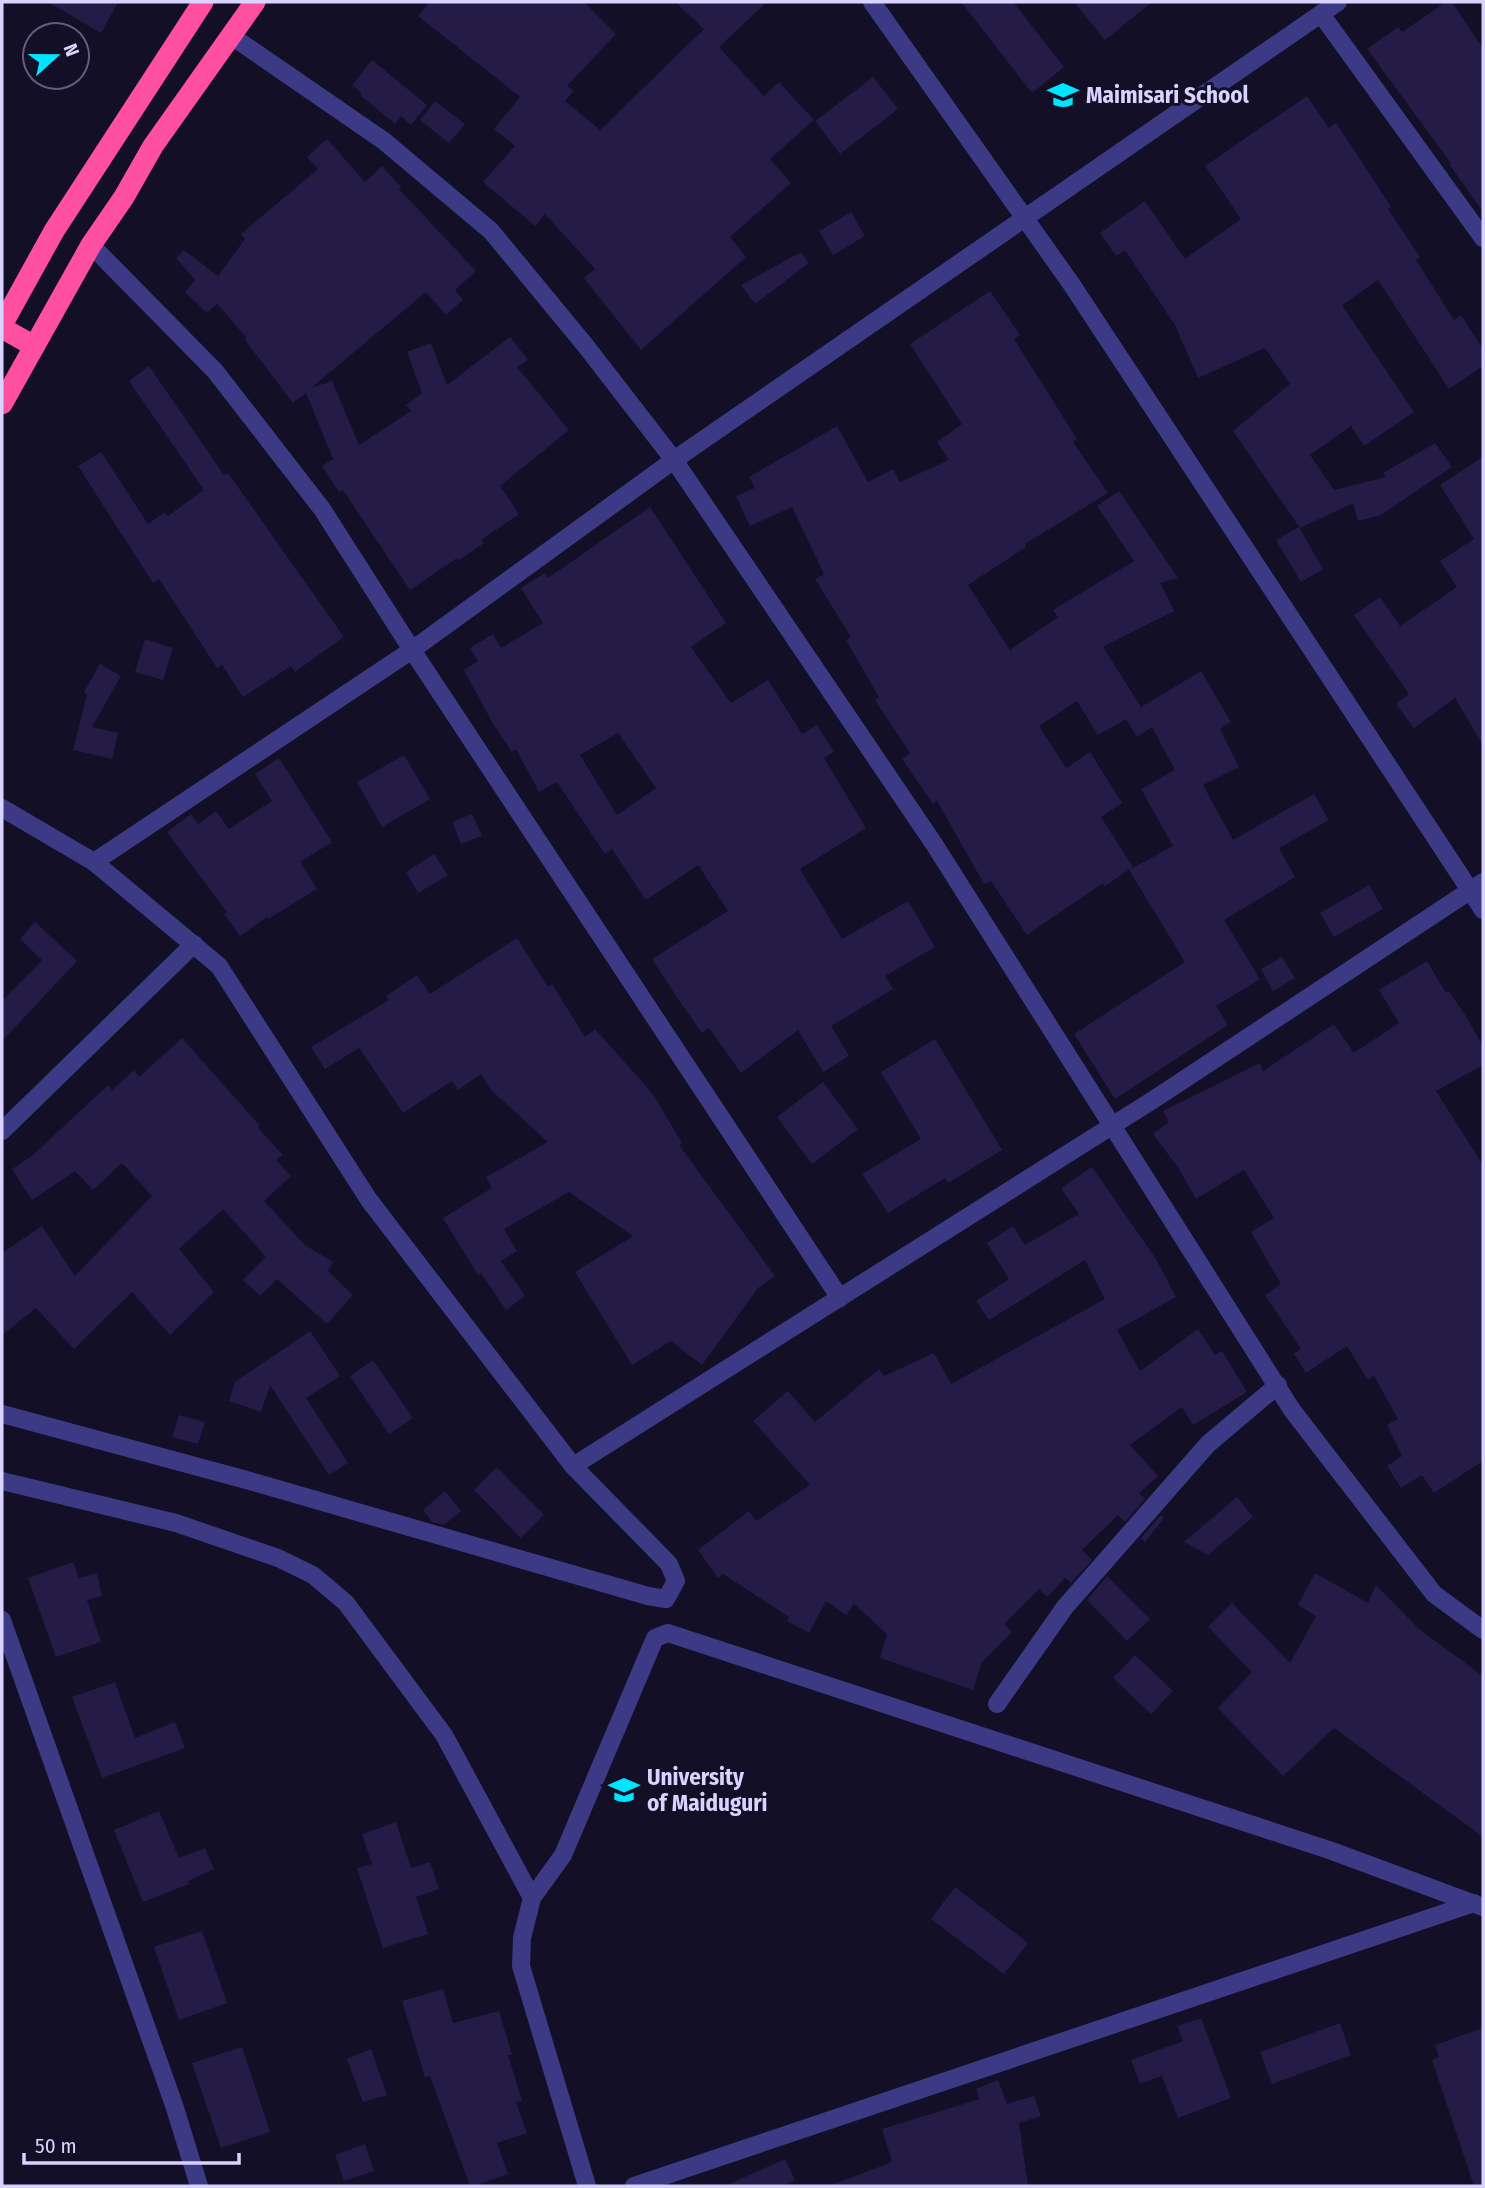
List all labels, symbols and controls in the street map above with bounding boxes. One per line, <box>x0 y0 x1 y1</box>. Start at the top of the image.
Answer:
north arrow <box>21 21 91 91</box>
text: N <box>59 41 84 60</box>
school or university icon: Maimisari School <box>1046 78 1080 112</box>
place label: Maimisari School <box>1086 81 1250 109</box>
place label: University of Maiduguri <box>647 1763 768 1817</box>
school or university icon: University of Maiduguri <box>607 1773 641 1807</box>
scale bar <box>24 2122 240 2166</box>
text: 50 m <box>35 2133 77 2159</box>

